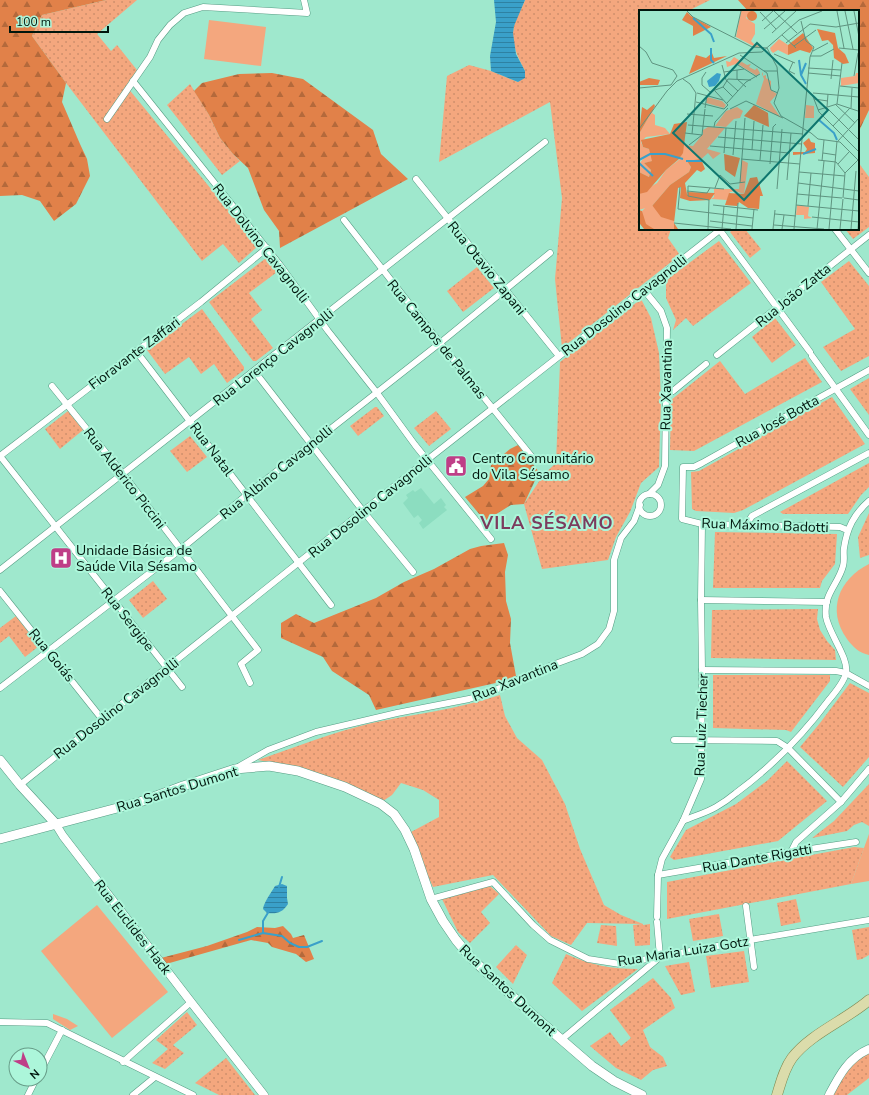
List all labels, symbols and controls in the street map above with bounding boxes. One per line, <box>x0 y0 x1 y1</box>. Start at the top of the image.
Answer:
scale bar <box>10 8 108 34</box>
inset map <box>639 10 859 230</box>
text: 100 m <box>16 14 51 30</box>
street label: Rua Dolvino Cavagnolli <box>208 180 313 307</box>
street label: Rua Otavio Zapani <box>443 218 530 319</box>
street label: Rua Dosolino Cavagnolli <box>558 250 691 360</box>
street label: Rua João Zatta <box>752 259 835 332</box>
street label: Rua Campos de Palmas <box>382 276 491 403</box>
street label: Rua Lorenço Cavagnolli <box>209 304 338 410</box>
street label: Fioravante Zaffari <box>85 313 184 394</box>
street label: Rua Xavantina <box>656 340 677 430</box>
street label: Rua José Botta <box>732 391 822 452</box>
street label: Rua Natal <box>185 419 239 481</box>
street label: Rua Albino Cavagnolli <box>216 421 337 524</box>
street label: Rua Alderico Piccini <box>79 424 170 533</box>
place label: Centro Comunitário do Vila Sésamo <box>472 449 594 484</box>
street label: Rua Dosolino Cavagnolli <box>304 450 436 562</box>
public building icon: Centro Comunitário do Vila Sésamo <box>443 453 469 479</box>
district label: VILA SÉSAMO <box>479 511 614 535</box>
street label: Rua Máximo Badotti <box>701 514 829 537</box>
place label: Unidade Básica de Saúde Vila Sésamo <box>76 541 197 576</box>
hospital icon: Unidade Básica de Saúde Vila Sésamo <box>48 545 74 571</box>
street label: Rua Sergipe <box>97 583 159 655</box>
street label: Rua Goiás <box>24 625 79 686</box>
street label: Rua Dosolino Cavagnolli <box>50 653 183 763</box>
street label: Rua Xavantina <box>470 655 561 706</box>
street label: Rua Luiz Tiecher <box>690 673 713 777</box>
street label: Rua Santos Dumont <box>114 762 240 817</box>
street label: Rua Dante Rigatti <box>701 840 813 877</box>
street label: Rua Euclides Hack <box>90 876 176 979</box>
street label: Rua Maria Luiza Gotz <box>616 932 750 971</box>
street label: Rua Santos Dumont <box>455 940 560 1040</box>
north arrow <box>8 1047 48 1087</box>
text: N <box>26 1066 43 1082</box>

